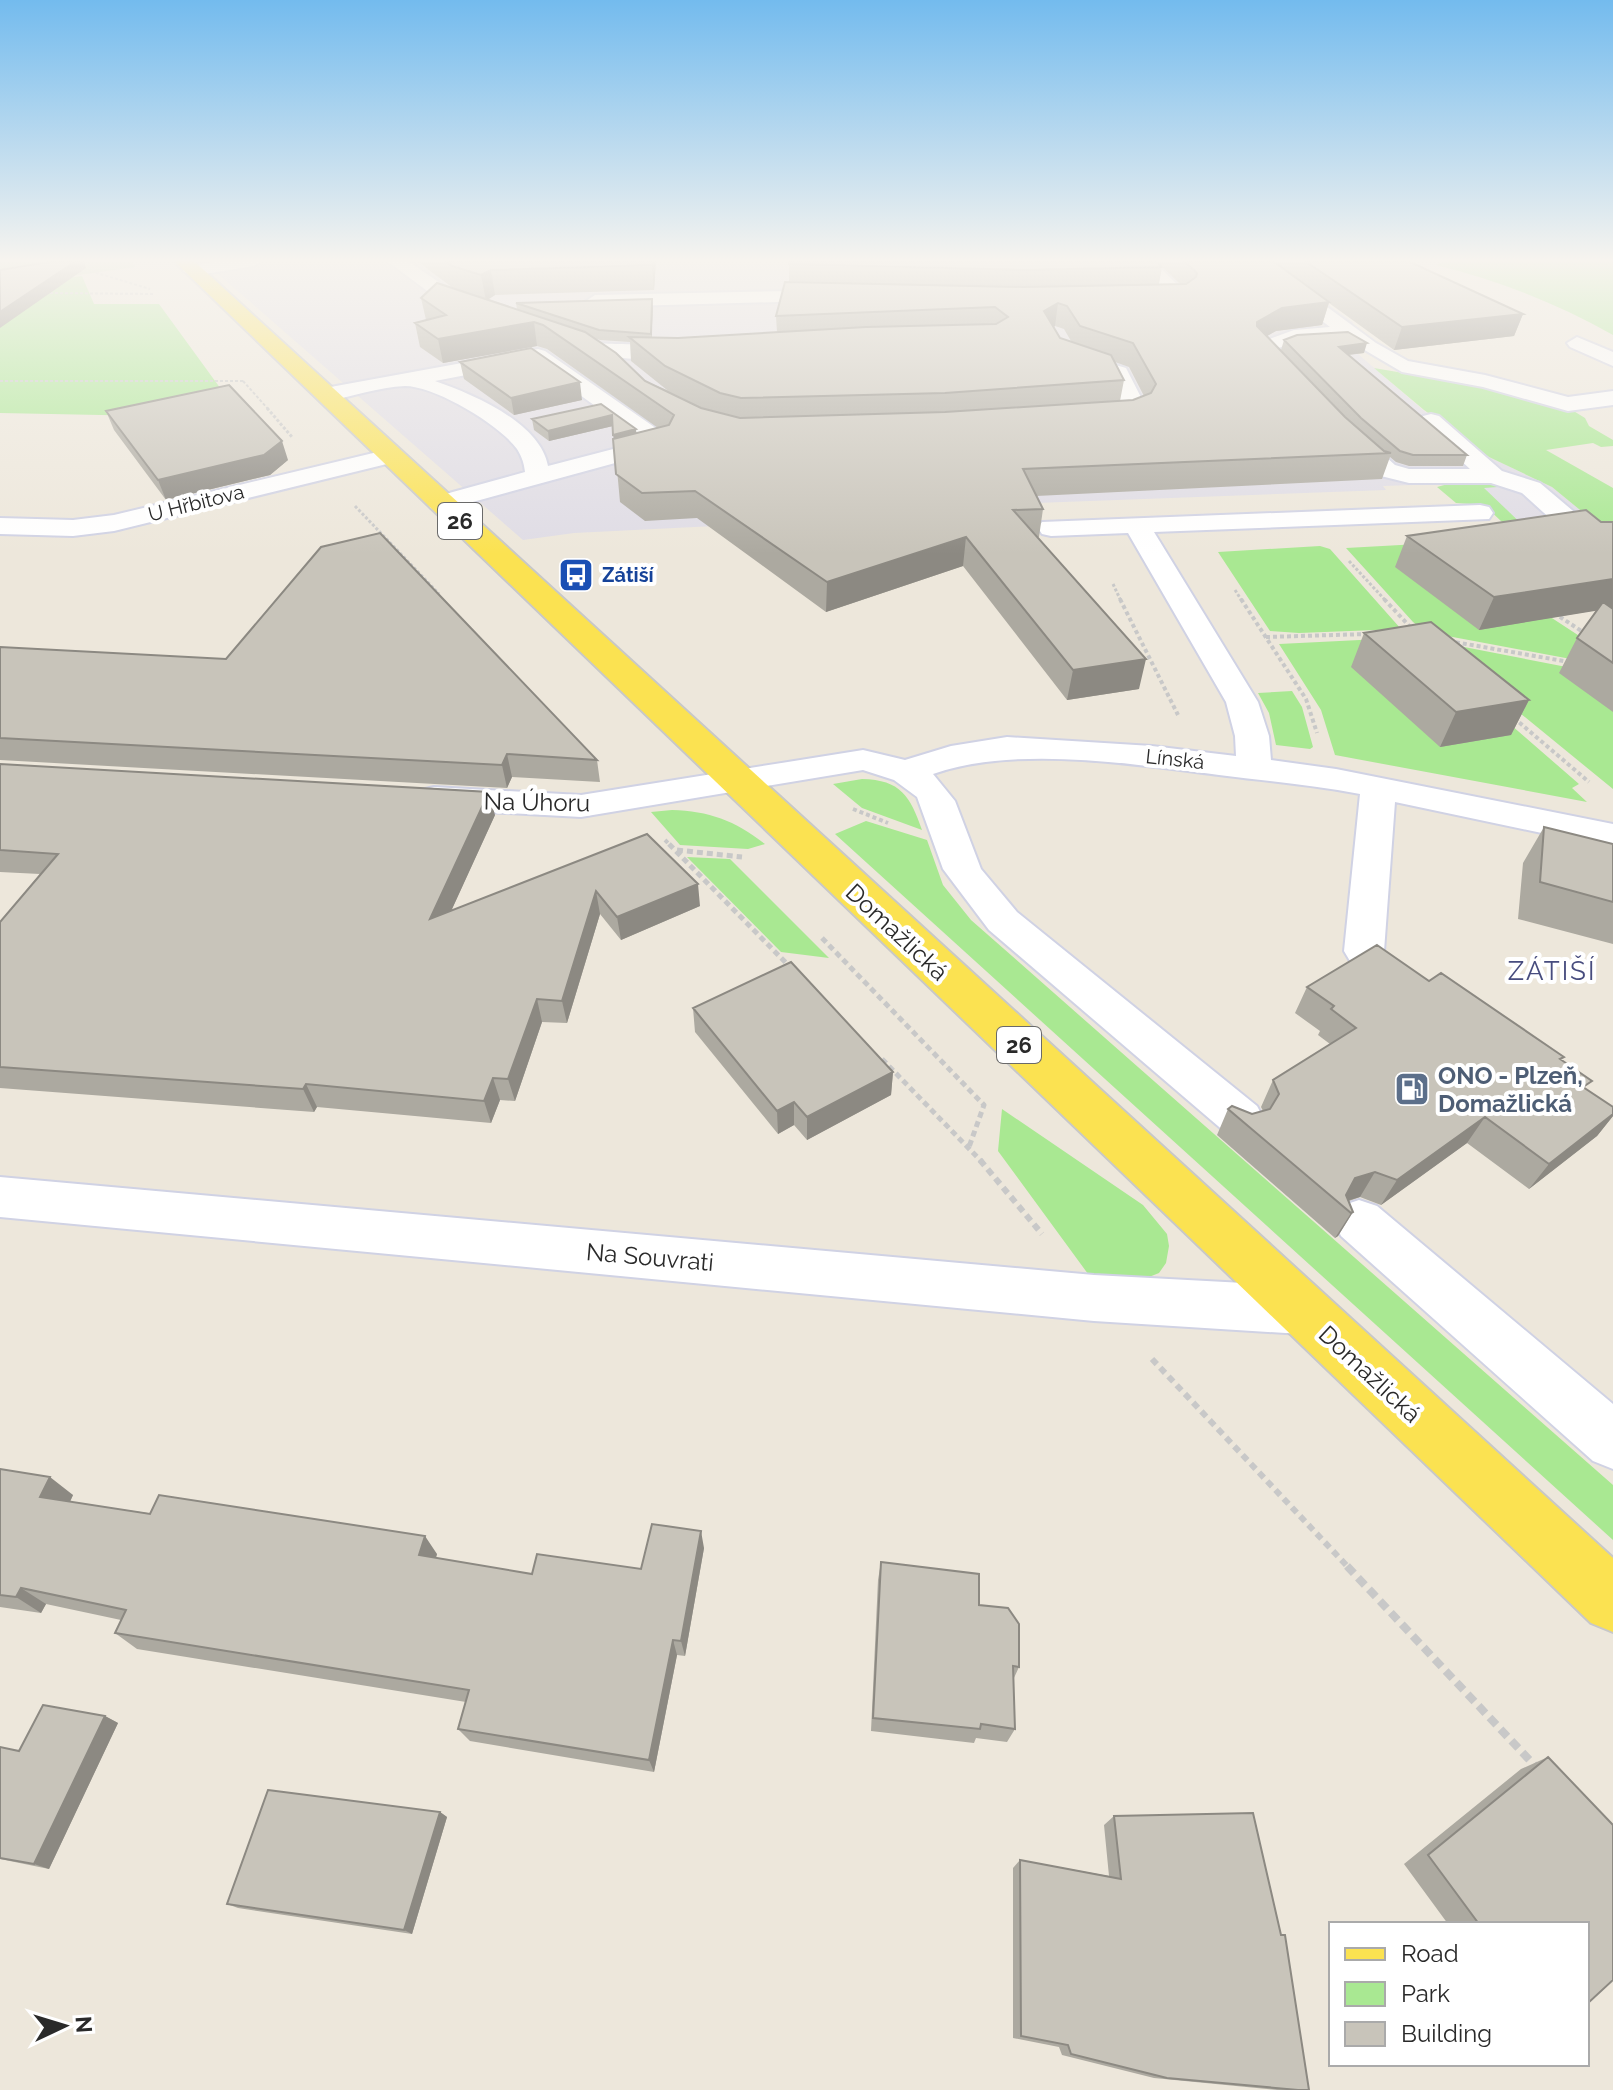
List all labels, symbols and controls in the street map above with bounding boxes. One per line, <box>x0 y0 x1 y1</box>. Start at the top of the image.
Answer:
street label: U Hřbitova <box>146 479 246 527</box>
road number: 26 <box>438 503 482 539</box>
bus stop icon: Zátiší <box>557 556 595 594</box>
place label: Zátiší <box>602 563 655 587</box>
street label: Línská <box>1145 744 1205 774</box>
street label: Na Úhoru <box>483 787 591 817</box>
street label: Domažlická <box>840 877 954 987</box>
district label: ZÁTIŠÍ <box>1508 955 1596 986</box>
road number: 26 <box>997 1027 1041 1063</box>
place label: ONO - Plzeň, Domažlická <box>1438 1061 1583 1118</box>
fuel station icon: ONO - Plzeň, Domažlická <box>1393 1070 1431 1108</box>
street label: Na Souvrati <box>585 1237 715 1277</box>
street label: Domažlická <box>1313 1319 1427 1429</box>
legend <box>1329 1922 1589 2066</box>
text: Road <box>1401 1939 1459 1968</box>
text: Park <box>1401 1979 1450 2008</box>
north arrow <box>24 1986 104 2066</box>
text: N <box>70 2015 98 2034</box>
text: Building <box>1401 2019 1492 2048</box>

